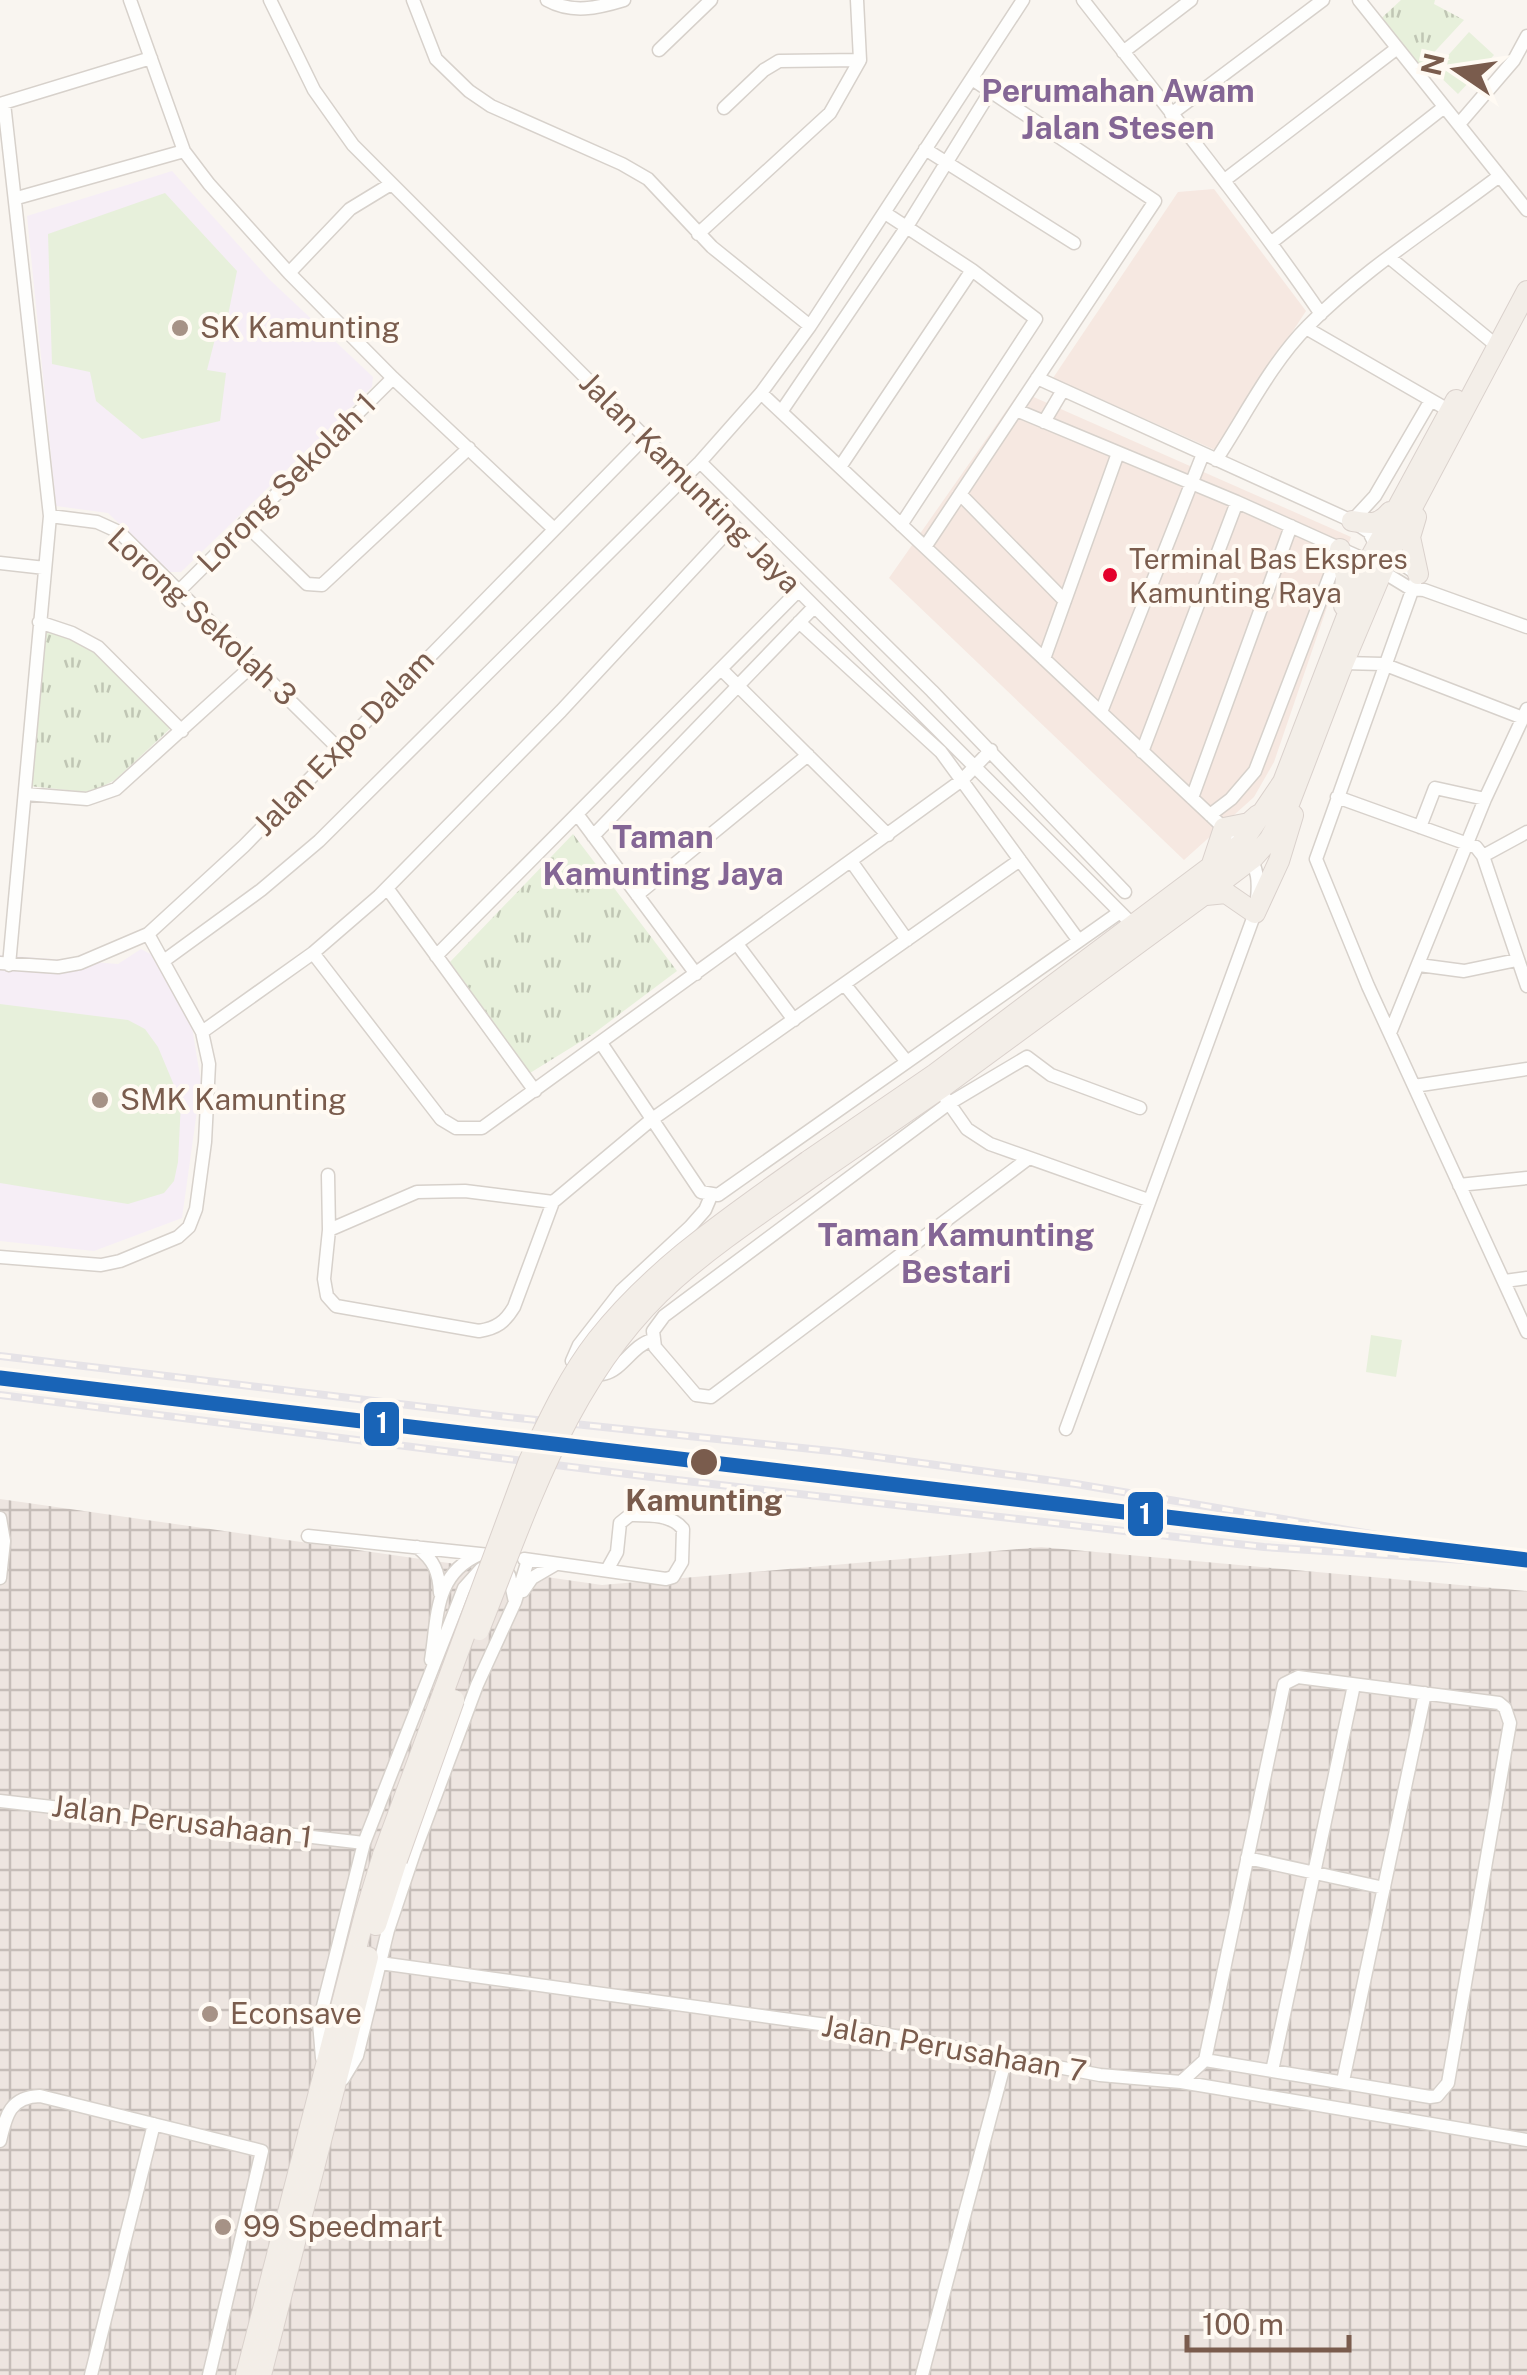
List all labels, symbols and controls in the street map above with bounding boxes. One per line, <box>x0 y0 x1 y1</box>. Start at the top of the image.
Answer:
north arrow <box>1407 20 1507 120</box>
text: N <box>1414 50 1451 79</box>
district label: Perumahan Awam Jalan Stesen <box>981 72 1255 146</box>
place label: SK Kamunting <box>200 309 400 345</box>
marker: SK Kamunting <box>169 317 191 339</box>
street label: Jalan Kamunting Jaya <box>573 364 809 600</box>
street label: Lorong Sekolah 1 <box>189 385 383 579</box>
street label: Lorong Sekolah 3 <box>101 520 304 713</box>
place label: Terminal Bas Ekspres Kamunting Raya <box>1129 542 1408 609</box>
marker: Terminal Bas Ekspres Kamunting Raya <box>1100 565 1120 585</box>
street label: Jalan Expo Dalam <box>245 642 441 843</box>
district label: Taman Kamunting Jaya <box>542 818 784 892</box>
place label: SMK Kamunting <box>120 1081 347 1117</box>
marker: SMK Kamunting <box>89 1089 111 1111</box>
district label: Taman Kamunting Bestari <box>818 1216 1094 1290</box>
line badge: 1 <box>362 1400 401 1448</box>
text: 1 <box>376 1406 388 1439</box>
marker: Kamunting <box>688 1446 720 1478</box>
place label: Kamunting <box>625 1482 783 1518</box>
line badge: 1 <box>1126 1490 1165 1538</box>
text: 1 <box>1139 1497 1151 1530</box>
street label: Jalan Perusahaan 1 <box>50 1787 315 1855</box>
place label: Econsave <box>230 1995 362 2031</box>
marker: Econsave <box>199 2003 221 2025</box>
street label: Jalan Perusahaan 7 <box>819 2007 1089 2089</box>
place label: 99 Speedmart <box>243 2208 443 2244</box>
marker: 99 Speedmart <box>212 2216 234 2238</box>
scale bar <box>1187 2290 1350 2352</box>
text: 100 m <box>1202 2306 1284 2342</box>

